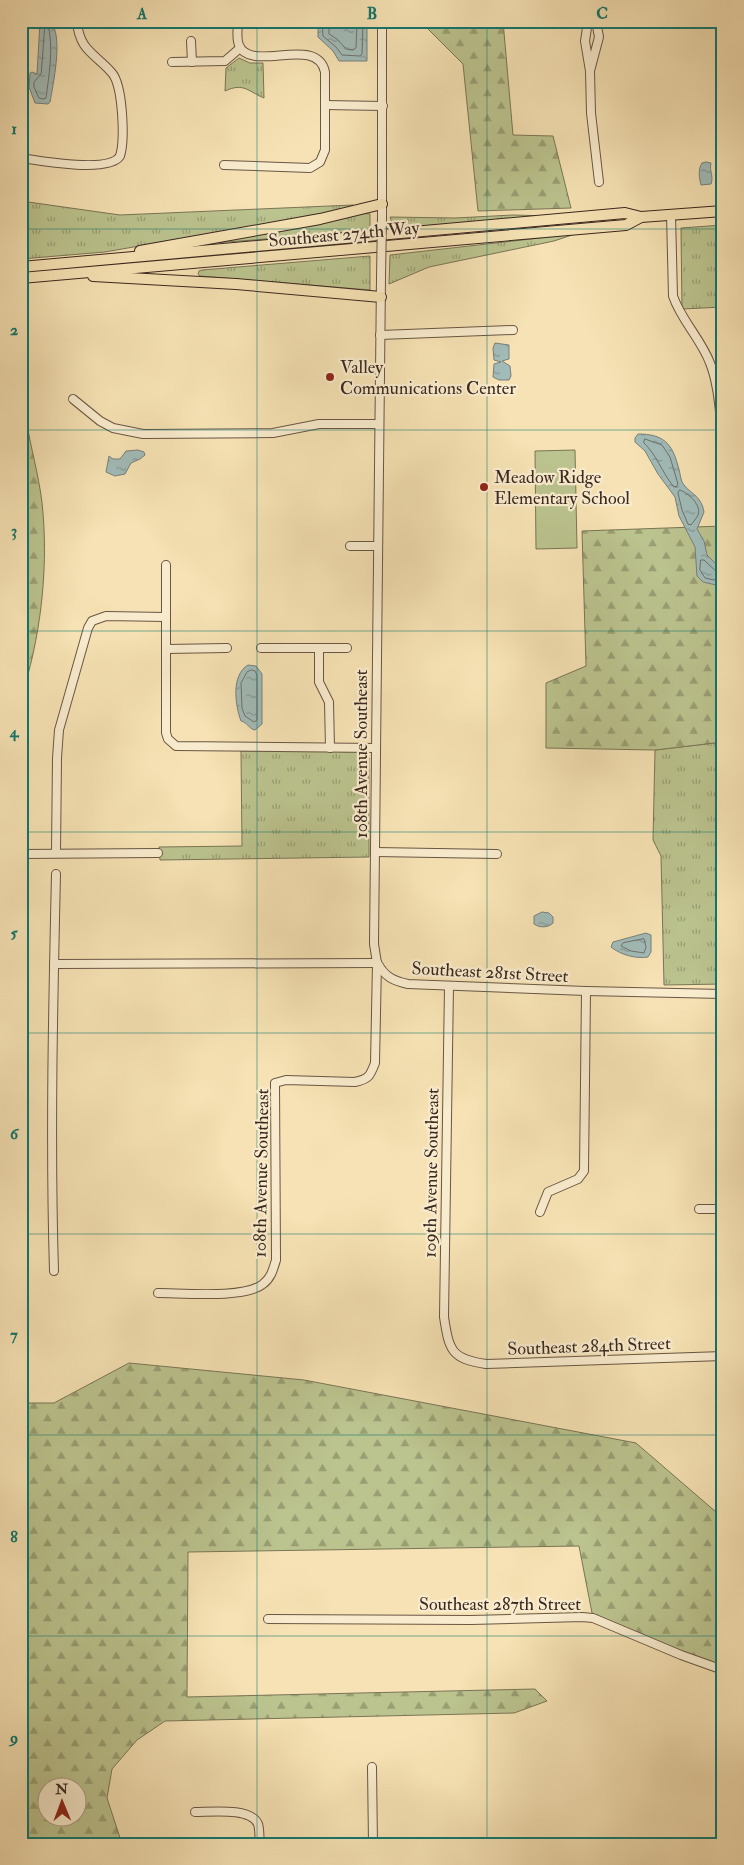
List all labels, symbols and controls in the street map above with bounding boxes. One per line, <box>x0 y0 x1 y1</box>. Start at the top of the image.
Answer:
text: A <box>136 4 148 24</box>
text: B <box>367 4 377 24</box>
text: C <box>596 4 608 24</box>
text: 1 <box>11 119 17 139</box>
street label: Southeast 274th Way <box>268 216 422 253</box>
text: 2 <box>10 320 18 340</box>
place label: Valley Communications Center <box>340 356 516 400</box>
marker: Valley Communications Center <box>324 371 336 383</box>
place label: Meadow Ridge Elementary School <box>494 466 630 510</box>
marker: Meadow Ridge Elementary School <box>478 481 490 493</box>
text: 3 <box>11 521 17 541</box>
street label: 108th Avenue Southeast <box>350 669 373 839</box>
text: 4 <box>9 722 20 742</box>
text: 5 <box>10 923 18 943</box>
street label: Southeast 281st Street <box>411 957 569 988</box>
street label: 108th Avenue Southeast <box>249 1088 274 1258</box>
street label: 109th Avenue Southeast <box>419 1088 444 1258</box>
text: 6 <box>10 1124 20 1144</box>
text: 7 <box>10 1325 18 1345</box>
street label: Southeast 284th Street <box>507 1332 671 1361</box>
text: 8 <box>10 1527 18 1547</box>
street label: Southeast 287th Street <box>419 1593 581 1616</box>
text: 9 <box>8 1728 18 1748</box>
north arrow <box>38 1778 88 1828</box>
text: N <box>54 1781 69 1798</box>

